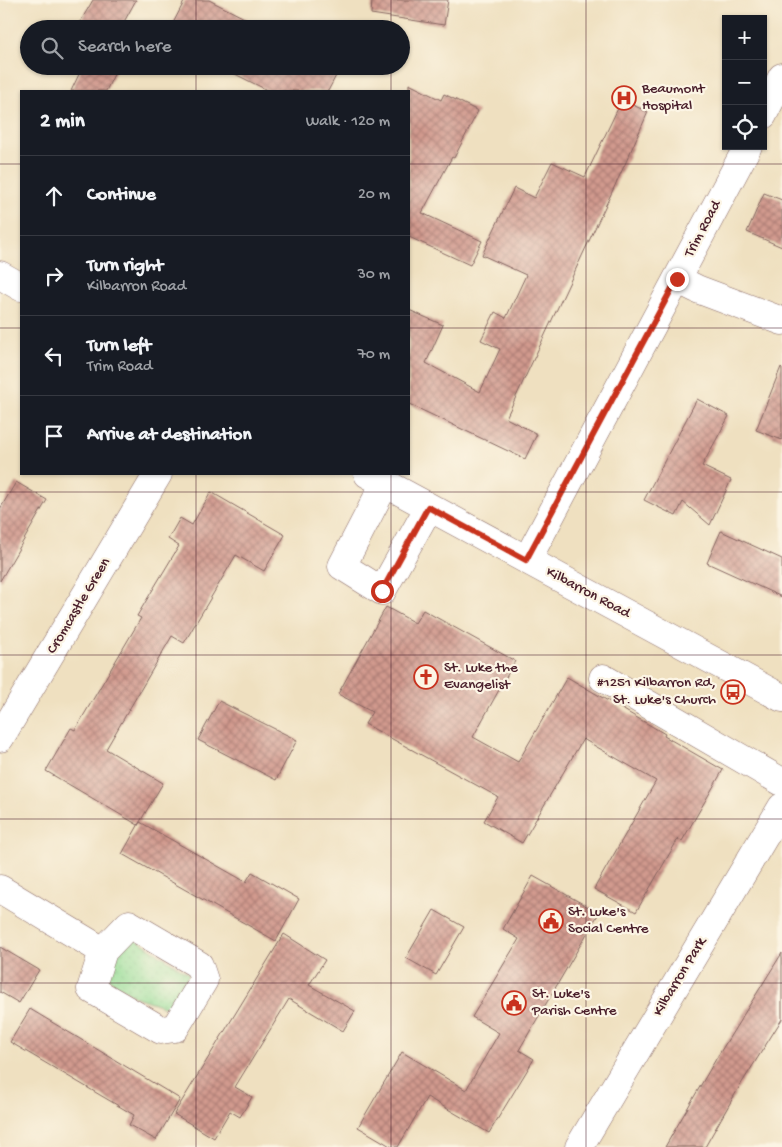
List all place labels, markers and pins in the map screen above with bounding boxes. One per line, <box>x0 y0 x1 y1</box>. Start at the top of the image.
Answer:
place label: Beaumont Hospital <box>641 80 706 115</box>
hospital icon: Beaumont Hospital <box>611 85 637 111</box>
place label: St. Luke the Evangelist <box>444 659 518 694</box>
church icon: St. Luke the Evangelist <box>413 664 439 690</box>
place label: #1251 Kilbarron Rd, St. Luke's Church <box>597 674 716 709</box>
bus stop icon: #1251 Kilbarron Rd, St. Luke's Church <box>720 679 746 705</box>
place label: St. Luke's Social Centre <box>568 903 649 938</box>
public building icon: St. Luke's Social Centre <box>538 908 564 934</box>
place label: St. Luke's Parish Centre <box>531 985 617 1020</box>
public building icon: St. Luke's Parish Centre <box>501 990 527 1016</box>

